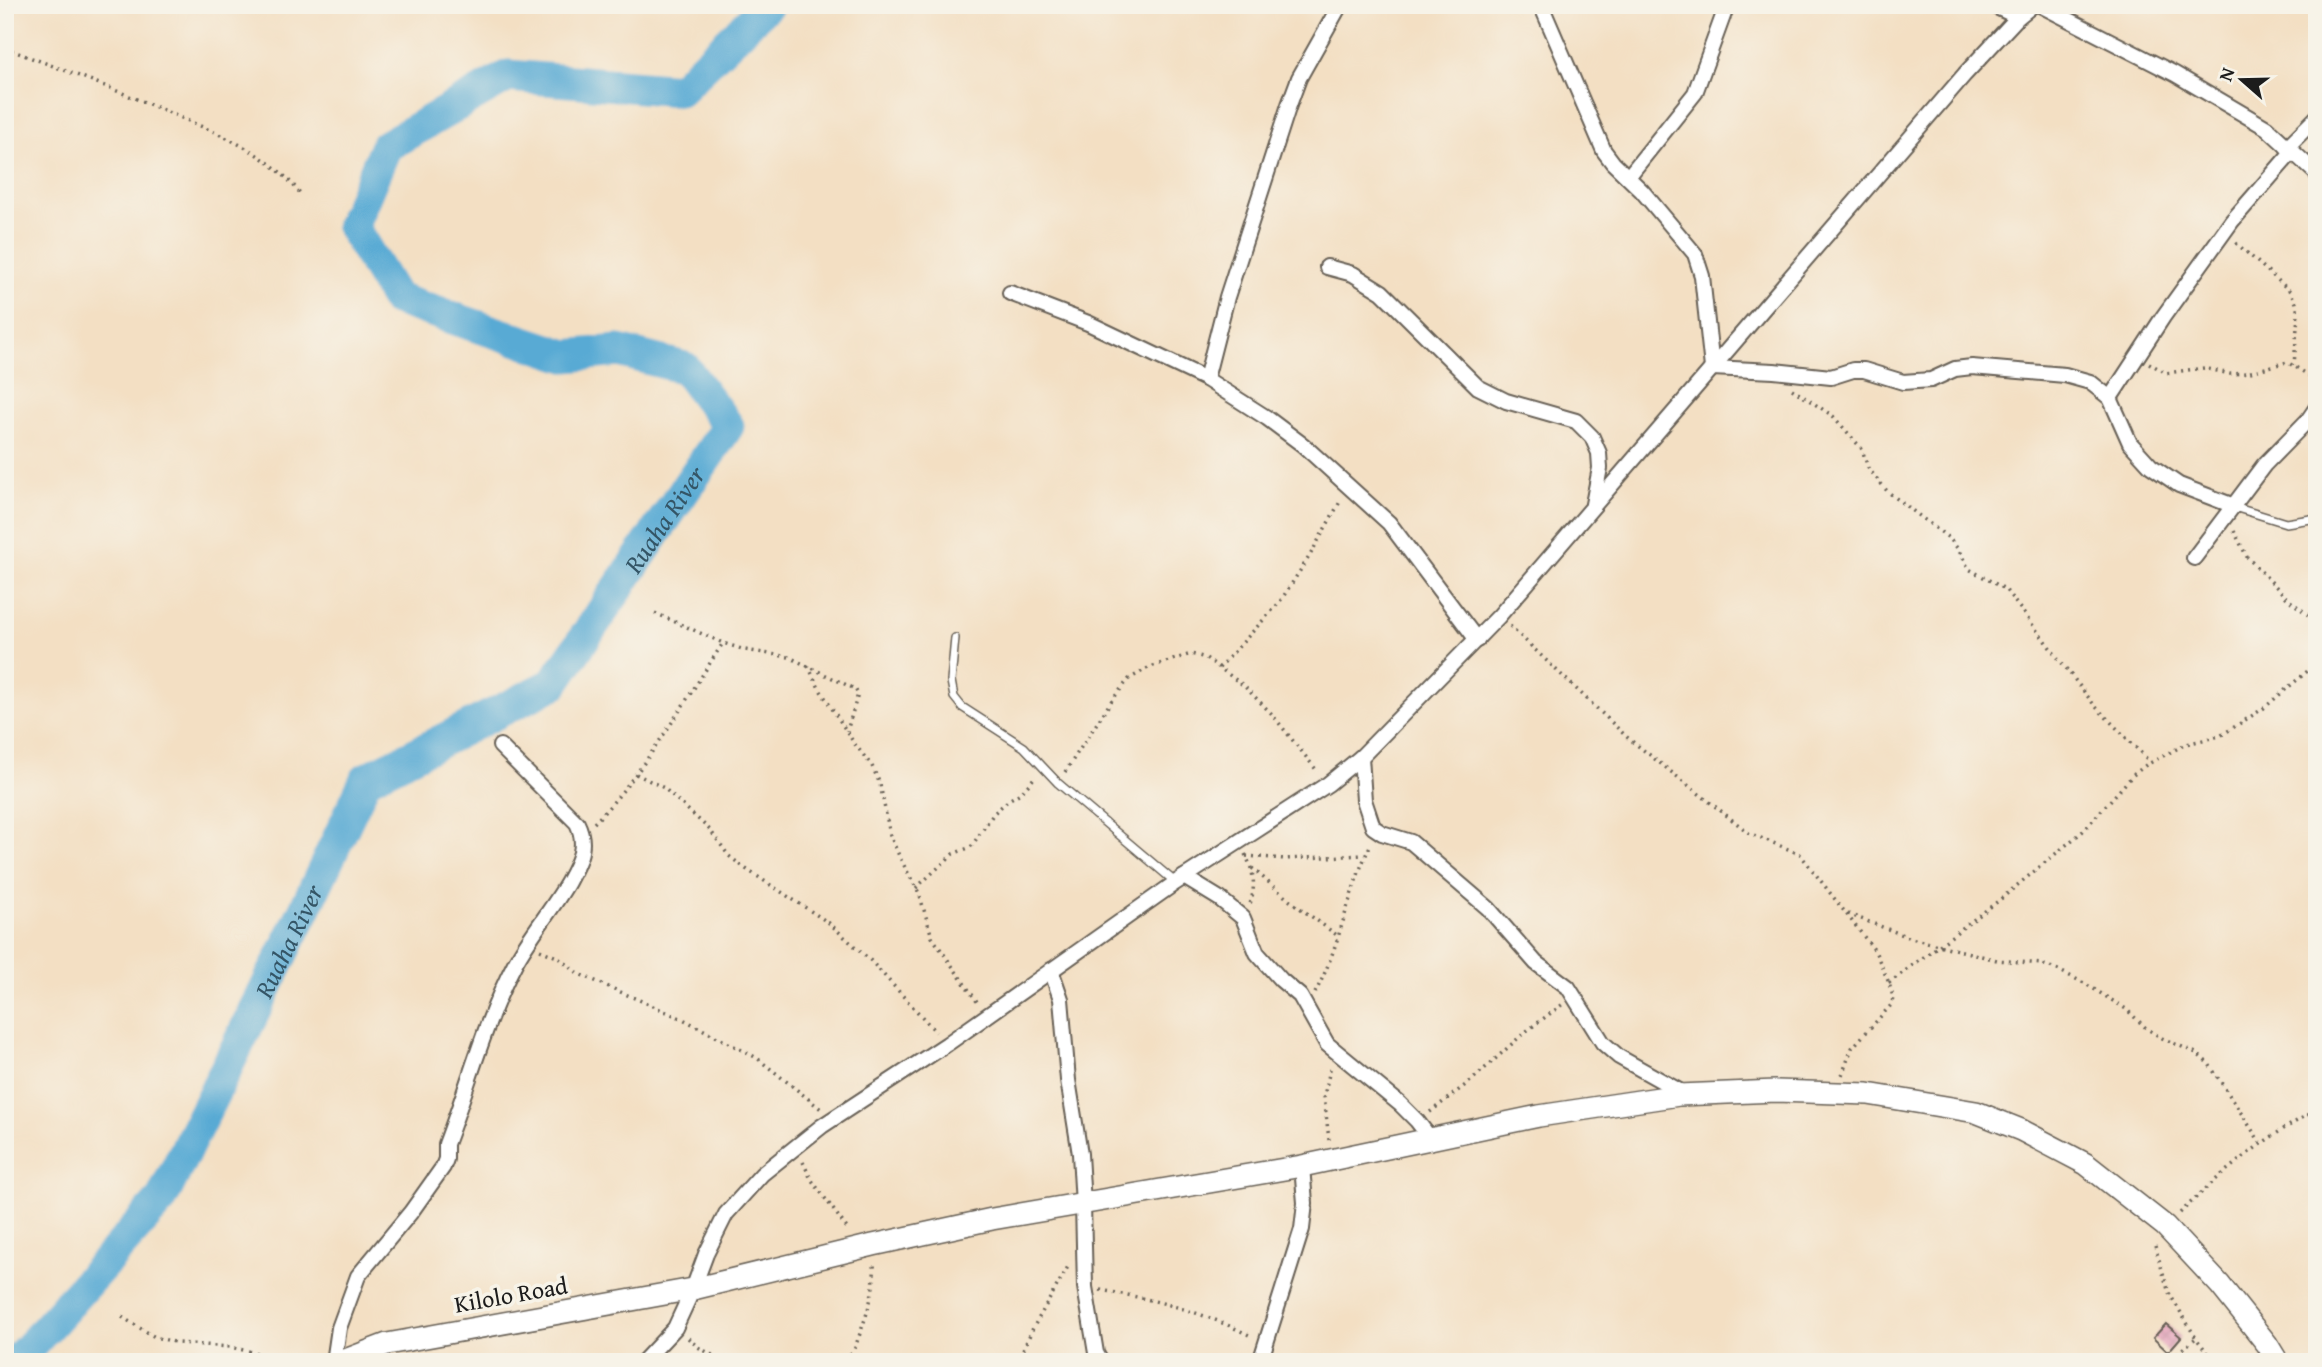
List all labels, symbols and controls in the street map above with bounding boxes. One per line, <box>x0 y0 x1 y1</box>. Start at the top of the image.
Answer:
north arrow <box>2206 46 2276 116</box>
text: N <box>2211 63 2241 85</box>
water label: Ruaha River <box>613 457 715 582</box>
water label: Ruaha River <box>244 877 333 1005</box>
street label: Kilolo Road <box>452 1267 570 1322</box>

